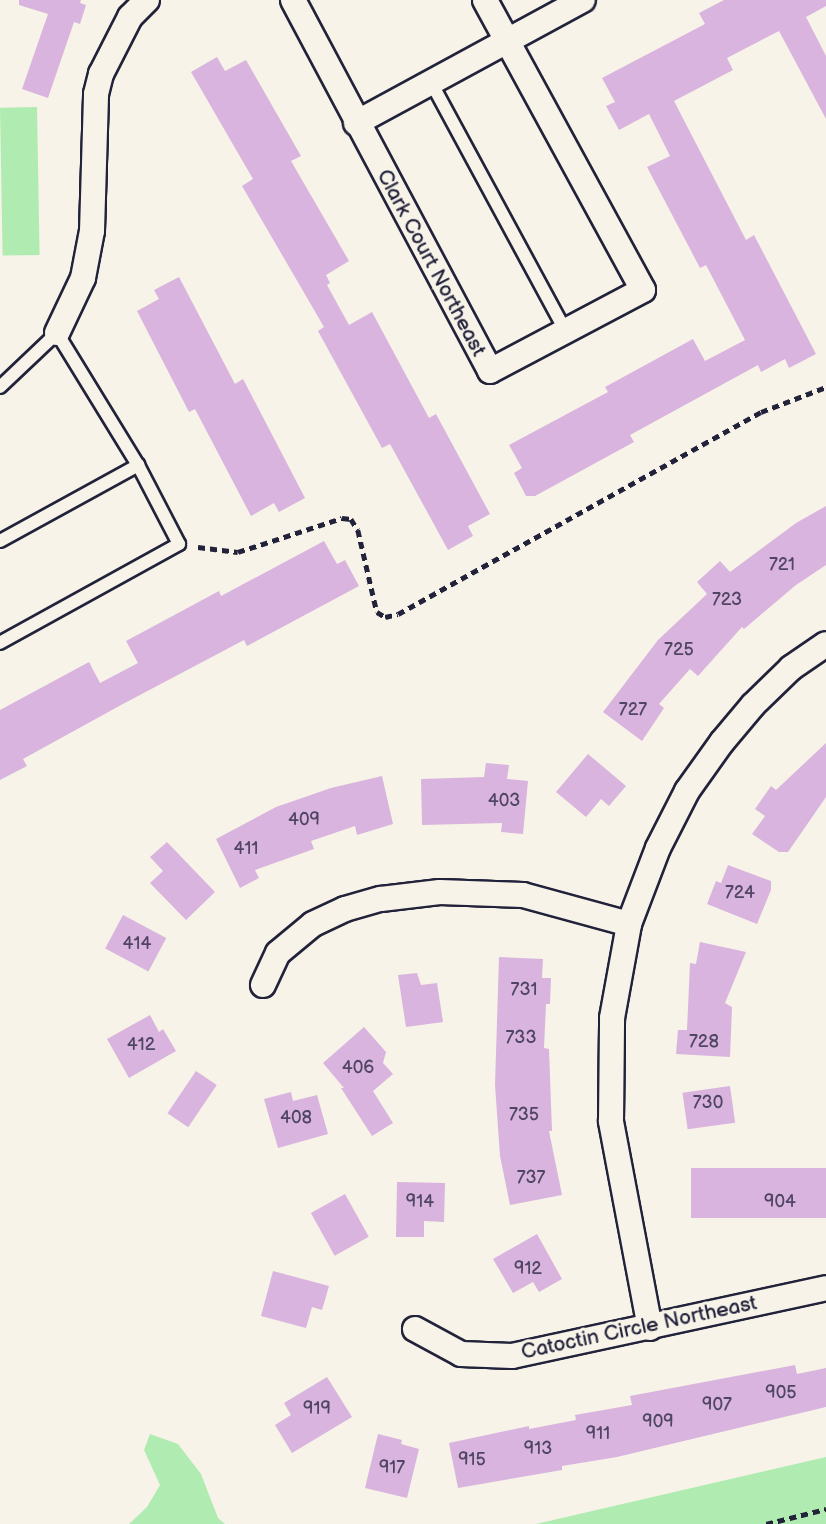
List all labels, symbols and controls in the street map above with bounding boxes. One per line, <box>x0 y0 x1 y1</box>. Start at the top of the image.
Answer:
street label: Clark Court Northeast <box>371 165 491 361</box>
house number: 721 <box>769 554 795 576</box>
house number: 723 <box>712 589 742 611</box>
house number: 725 <box>664 639 694 661</box>
house number: 727 <box>619 699 647 721</box>
house number: 403 <box>488 790 520 812</box>
house number: 409 <box>288 809 320 831</box>
house number: 411 <box>234 838 258 860</box>
house number: 724 <box>725 882 755 904</box>
house number: 414 <box>123 933 151 955</box>
house number: 731 <box>511 979 537 1001</box>
house number: 733 <box>506 1027 536 1049</box>
house number: 728 <box>689 1031 719 1053</box>
house number: 412 <box>127 1034 155 1056</box>
house number: 406 <box>342 1057 374 1079</box>
house number: 730 <box>693 1092 723 1114</box>
house number: 735 <box>509 1104 539 1126</box>
house number: 408 <box>280 1107 312 1129</box>
house number: 737 <box>517 1167 545 1189</box>
house number: 914 <box>406 1191 434 1213</box>
house number: 904 <box>764 1191 796 1213</box>
house number: 912 <box>514 1258 542 1280</box>
street label: Catoctin Circle Northeast <box>519 1291 759 1365</box>
house number: 905 <box>765 1382 797 1404</box>
house number: 907 <box>702 1394 732 1416</box>
house number: 919 <box>303 1398 331 1420</box>
house number: 909 <box>642 1411 674 1433</box>
house number: 911 <box>586 1423 610 1445</box>
house number: 913 <box>524 1438 552 1460</box>
house number: 915 <box>458 1449 486 1471</box>
house number: 917 <box>379 1457 405 1479</box>

